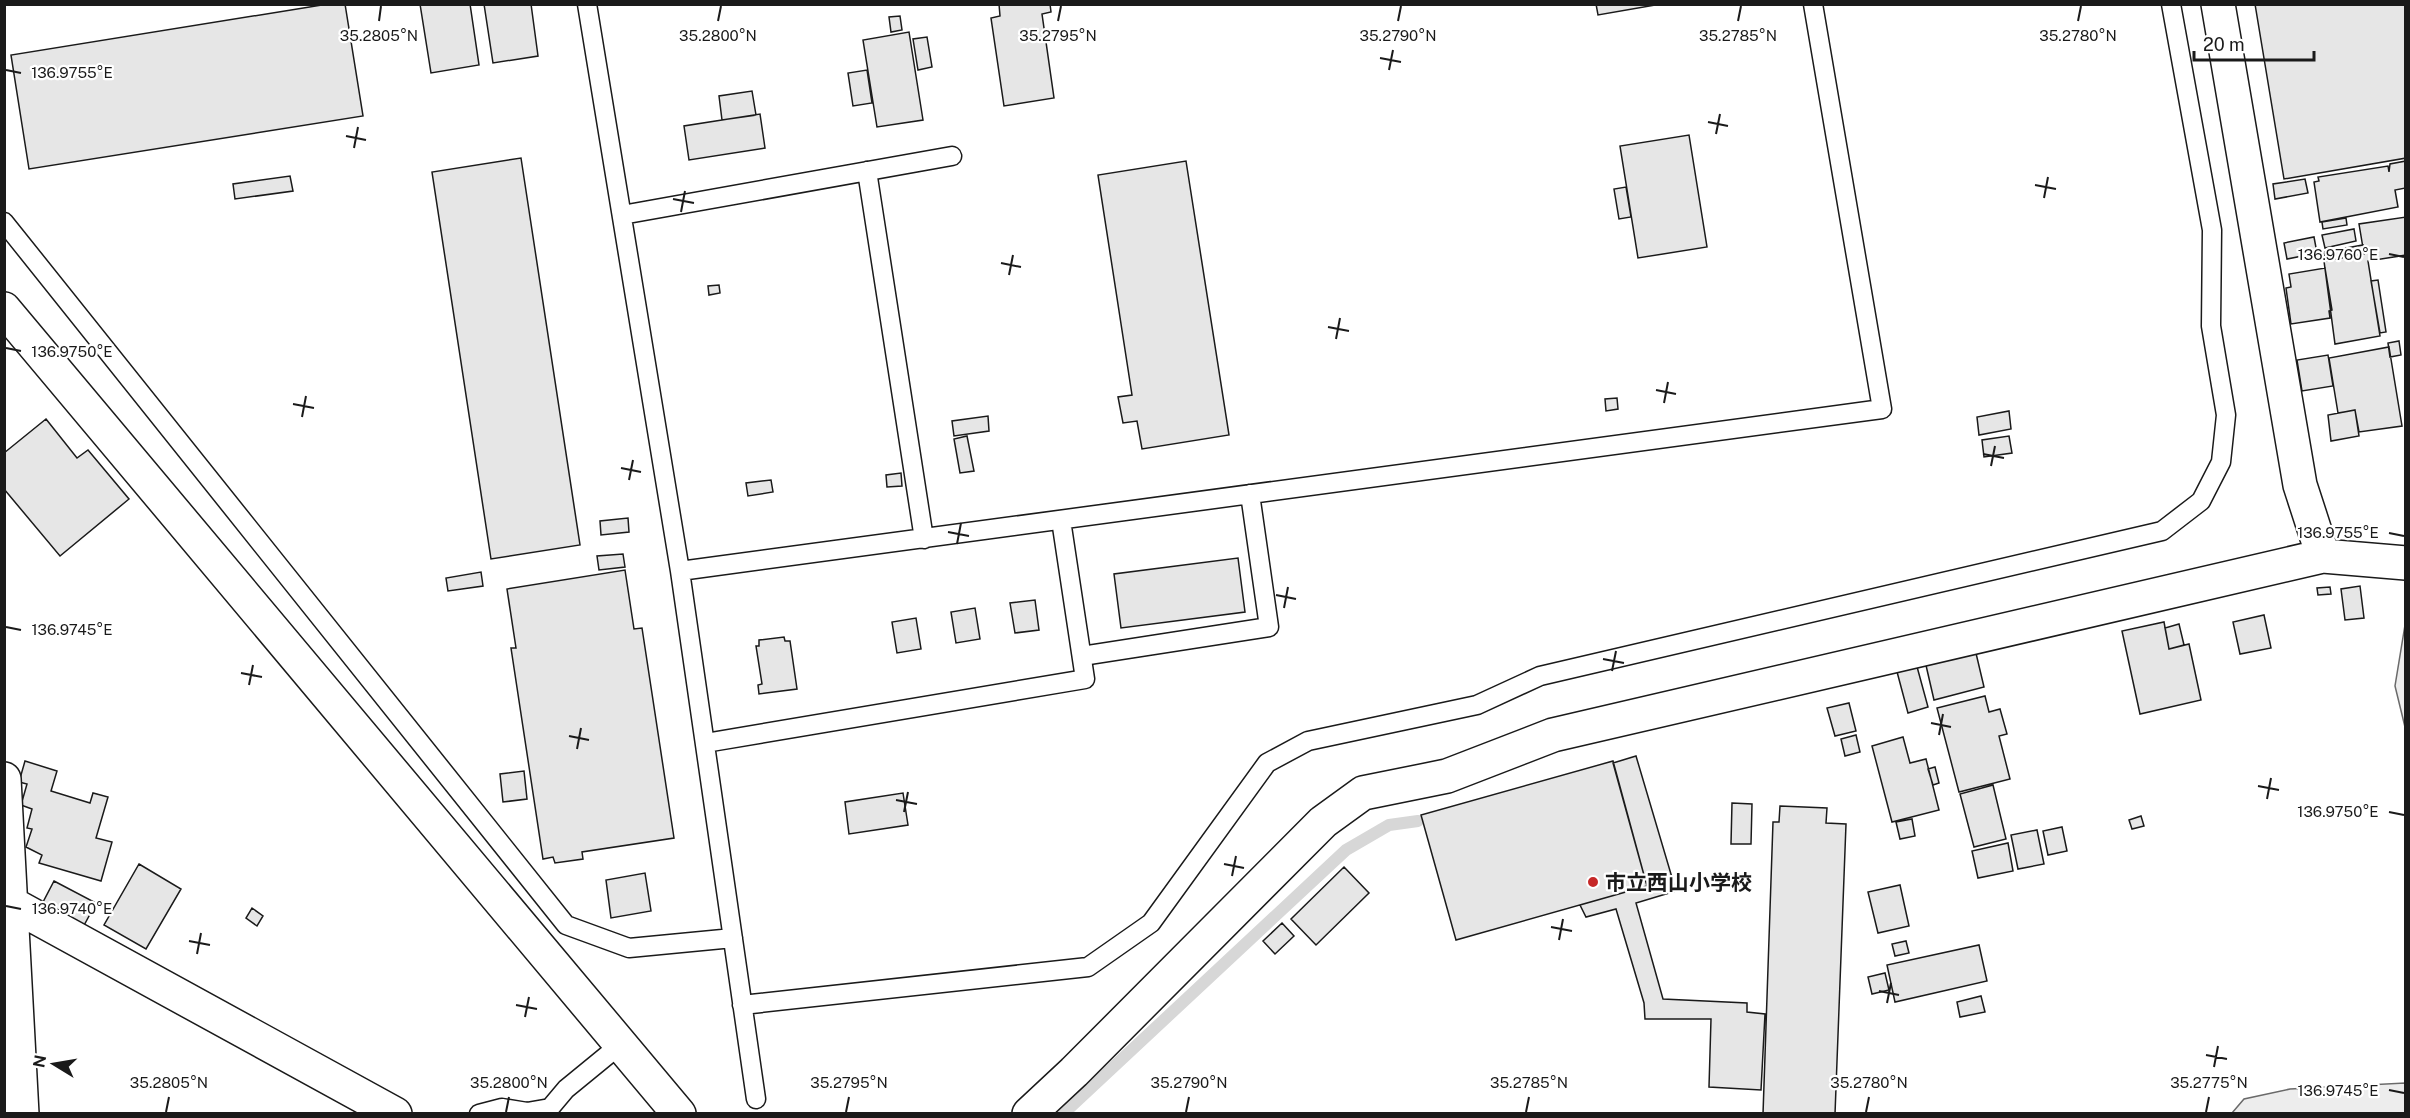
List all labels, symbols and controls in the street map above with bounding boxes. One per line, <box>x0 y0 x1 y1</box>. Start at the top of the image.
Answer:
scale bar <box>2194 24 2314 62</box>
text: 35.2805°N <box>340 27 418 44</box>
text: 35.2800°N <box>679 27 757 44</box>
text: 35.2795°N <box>1019 27 1097 44</box>
text: 35.2790°N <box>1359 27 1437 44</box>
text: 35.2785°N <box>1699 27 1777 44</box>
text: 35.2780°N <box>2039 27 2117 44</box>
text: 20 m <box>2203 34 2245 55</box>
text: 136.9755°E <box>31 64 113 81</box>
text: 136.9760°E <box>2298 246 2378 263</box>
text: 136.9750°E <box>31 343 113 360</box>
text: 136.9755°E <box>2297 524 2379 541</box>
text: 136.9745°E <box>31 621 113 638</box>
text: 136.9750°E <box>2297 803 2379 820</box>
place label: 市立西山小学校 <box>1605 870 1752 895</box>
marker: 市立西山小学校 <box>1586 875 1600 889</box>
text: 136.9740°E <box>32 900 112 917</box>
north arrow <box>24 1034 84 1094</box>
text: N <box>29 1053 50 1069</box>
text: 35.2805°N <box>130 1074 208 1091</box>
text: 35.2800°N <box>470 1074 548 1091</box>
text: 35.2795°N <box>810 1074 888 1091</box>
text: 35.2790°N <box>1150 1074 1228 1091</box>
text: 35.2785°N <box>1490 1074 1568 1091</box>
text: 35.2780°N <box>1830 1074 1908 1091</box>
text: 35.2775°N <box>2170 1074 2248 1091</box>
text: 136.9745°E <box>2297 1082 2379 1099</box>

